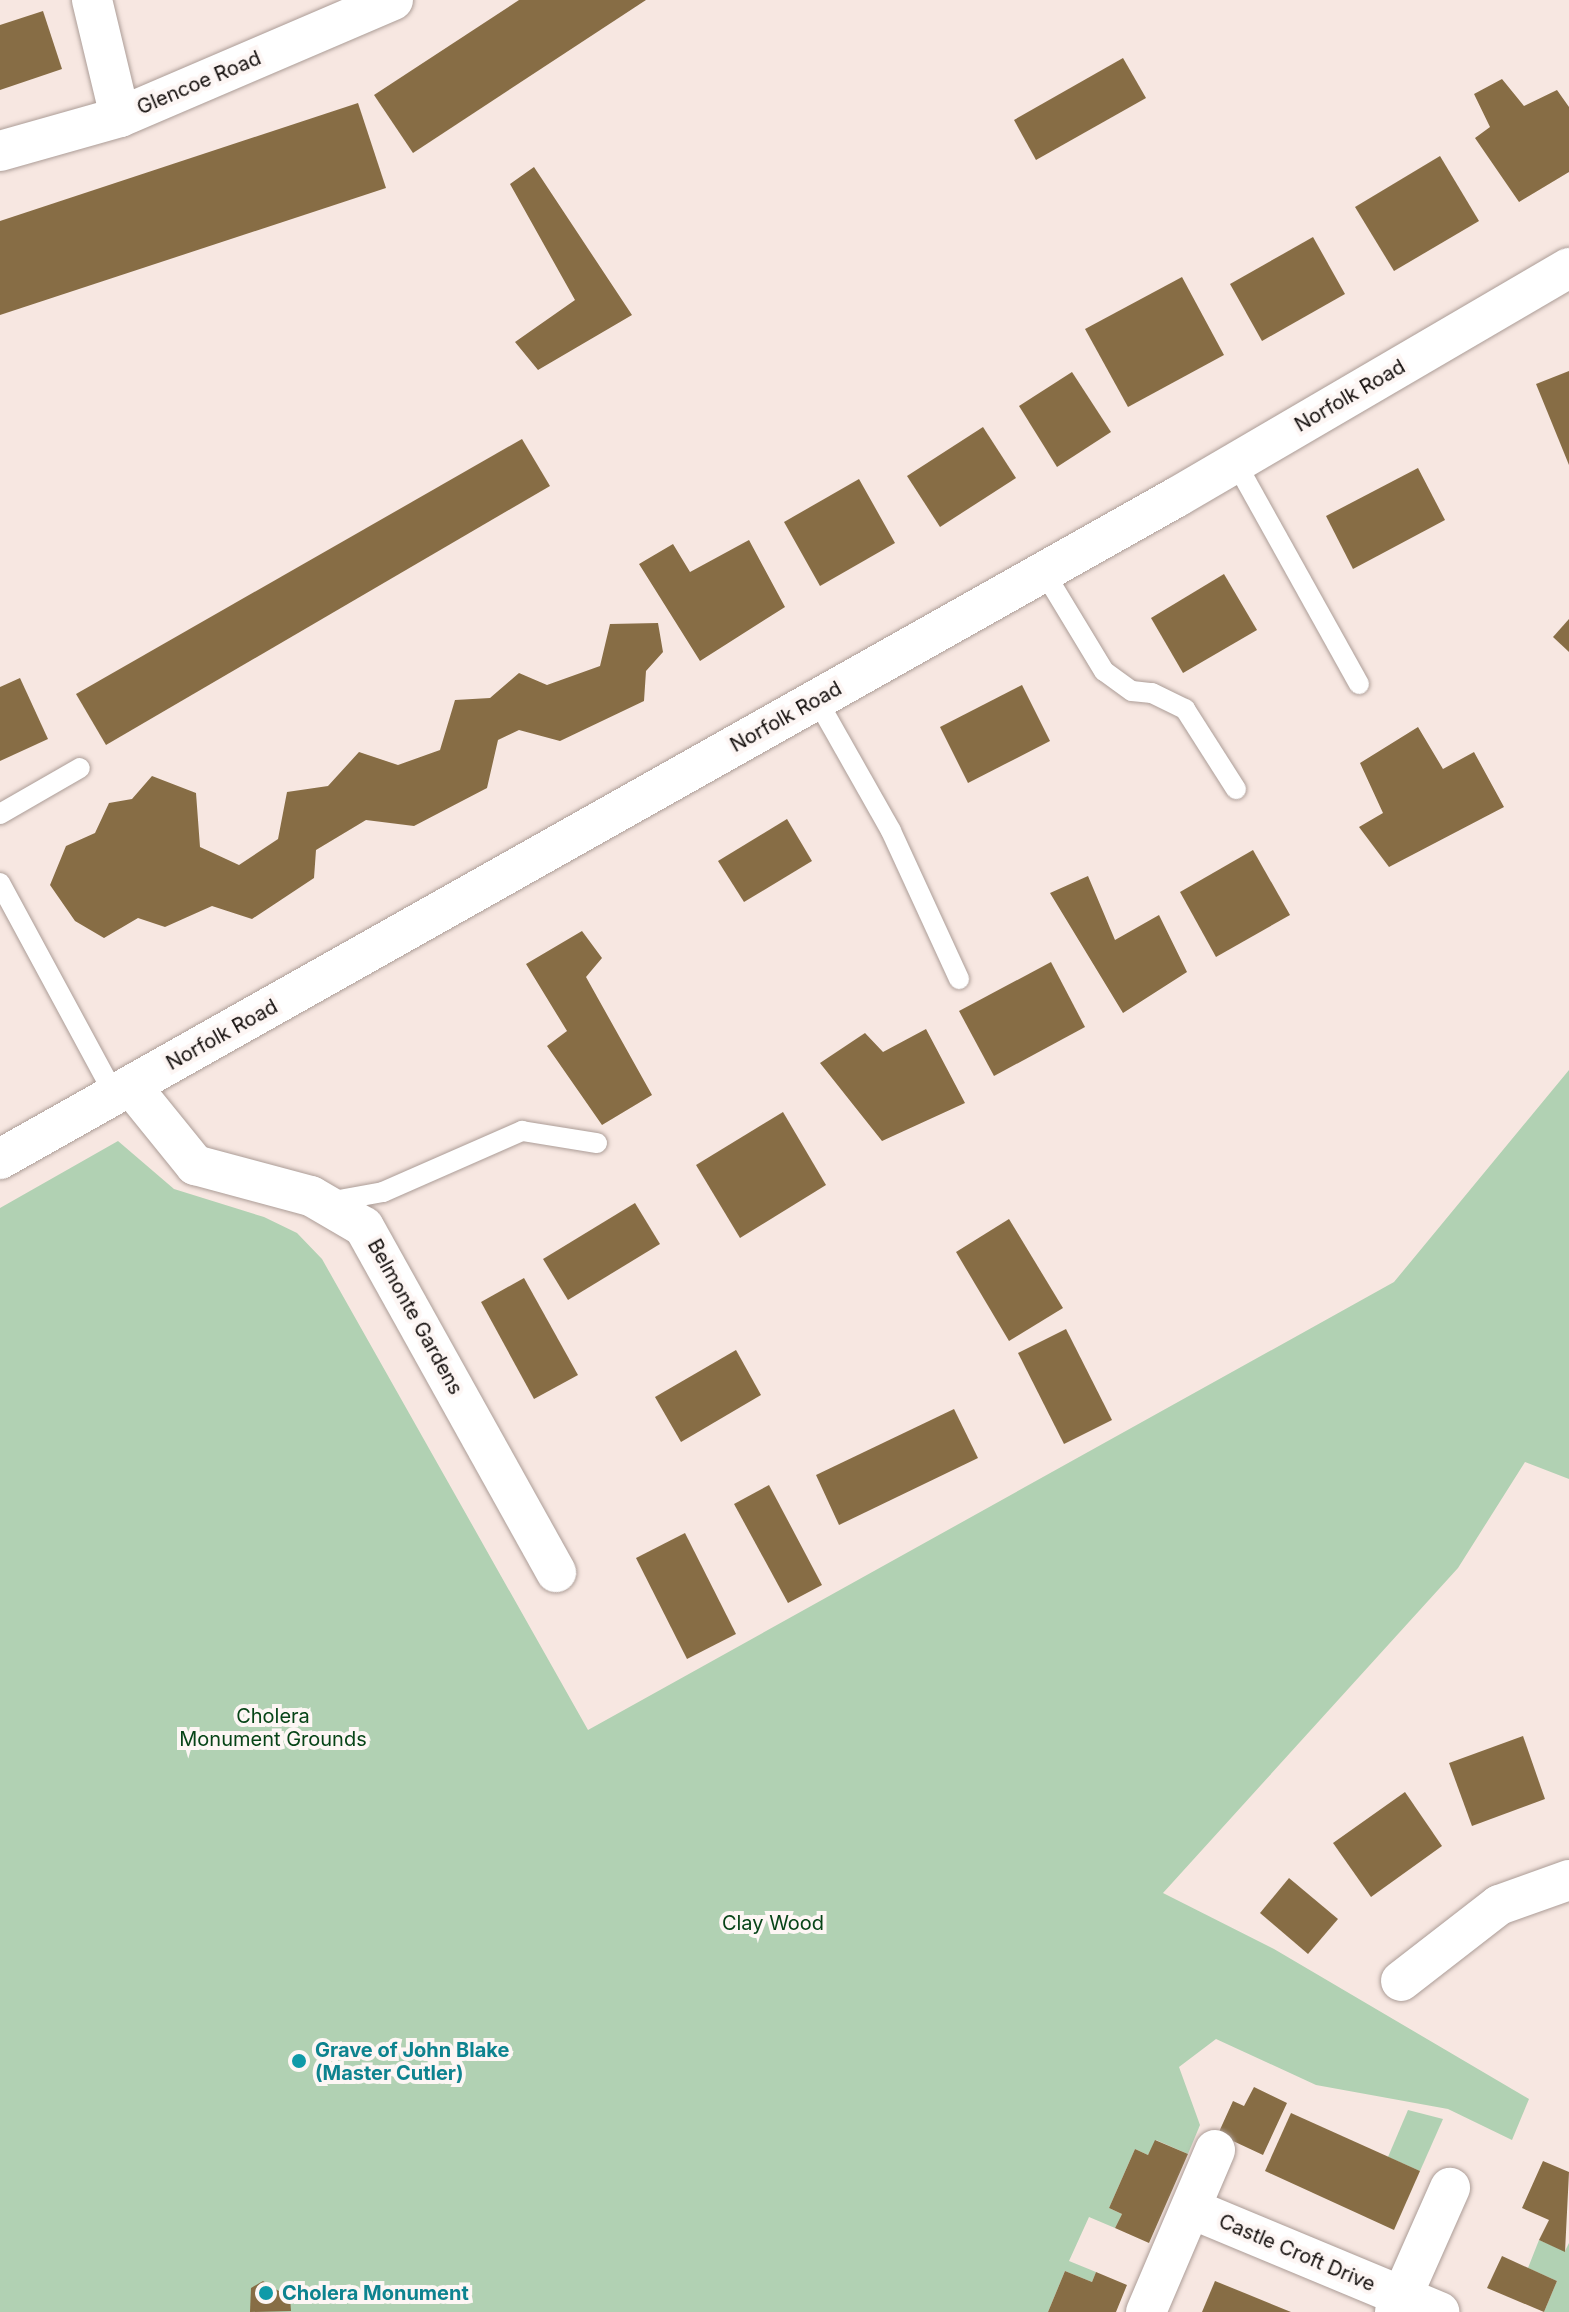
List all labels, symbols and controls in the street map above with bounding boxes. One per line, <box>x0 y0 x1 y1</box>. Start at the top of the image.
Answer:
street label: Glencoe Road <box>133 46 265 120</box>
street label: Norfolk Road <box>1291 355 1409 437</box>
street label: Norfolk Road <box>726 677 846 757</box>
street label: Norfolk Road <box>162 995 282 1075</box>
street label: Belmonte Gardens <box>362 1235 468 1399</box>
park label: Cholera Monument Grounds <box>179 1705 367 1752</box>
park label: Clay Wood <box>722 1911 824 1935</box>
place label: Grave of John Blake (Master Cutler) <box>315 2038 509 2085</box>
marker: Grave of John Blake (Master Cutler) <box>290 2052 308 2070</box>
street label: Castle Croft Drive <box>1215 2209 1379 2297</box>
place label: Cholera Monument <box>282 2281 469 2305</box>
marker: Cholera Monument <box>257 2284 275 2302</box>

